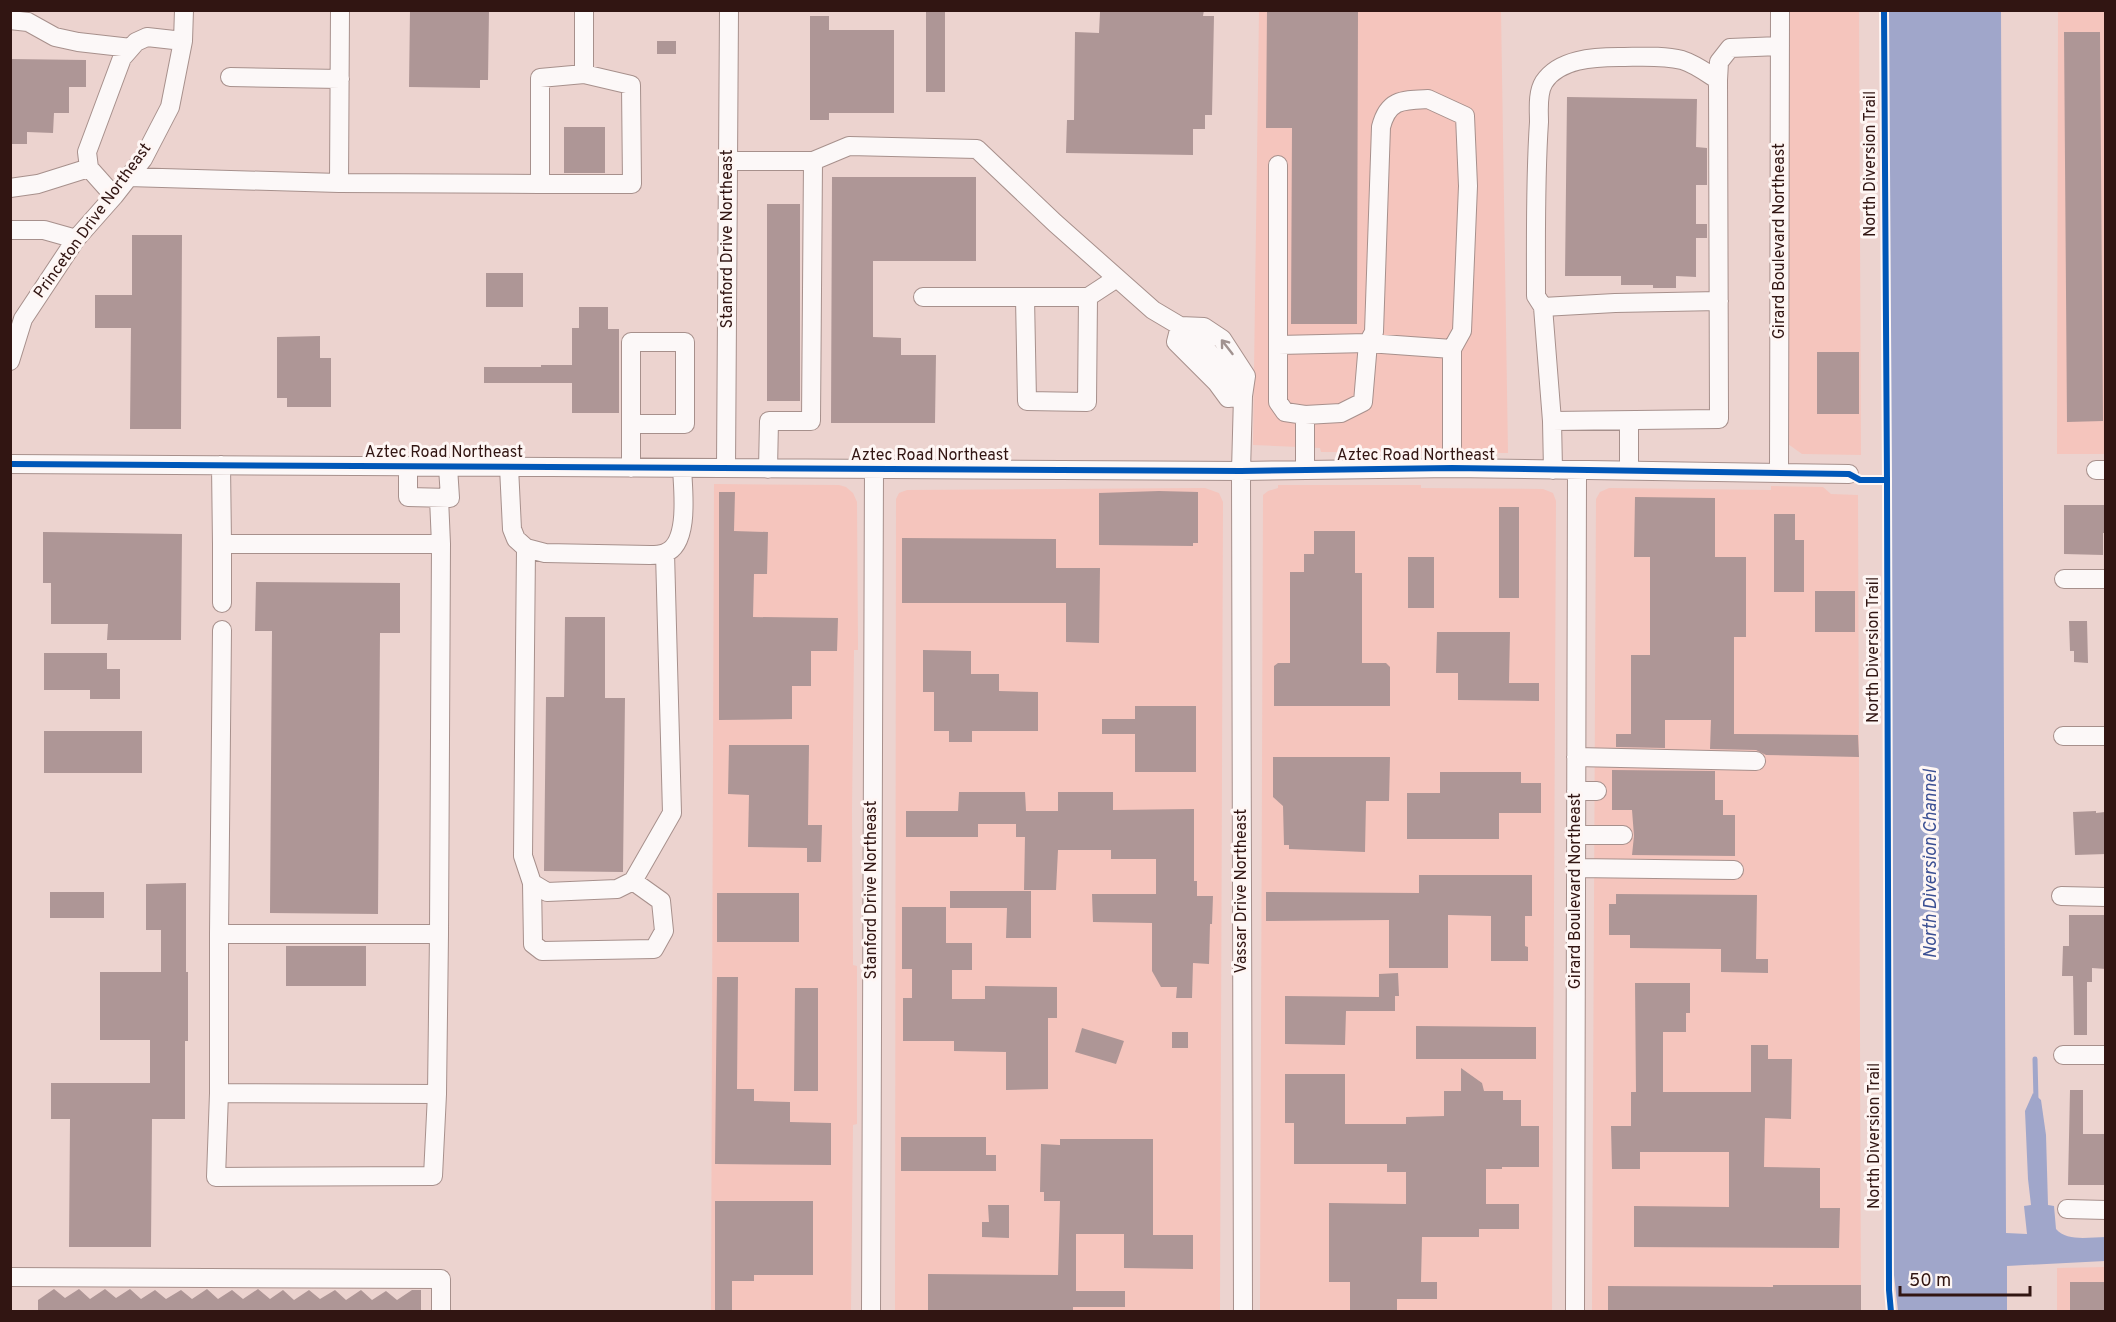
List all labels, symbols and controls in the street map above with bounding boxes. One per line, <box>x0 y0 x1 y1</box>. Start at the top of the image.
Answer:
street label: North Diversion Trail <box>1861 91 1881 237</box>
street label: Princeton Drive Northeast <box>30 139 156 303</box>
street label: Girard Boulevard Northeast <box>1770 143 1790 339</box>
street label: Stanford Drive Northeast <box>718 150 738 328</box>
one-way arrow <box>1221 339 1234 355</box>
street label: Aztec Road Northeast <box>365 443 523 463</box>
street label: Aztec Road Northeast <box>851 446 1009 466</box>
street label: Aztec Road Northeast <box>1337 446 1495 466</box>
street label: North Diversion Trail <box>1864 577 1884 723</box>
water label: North Diversion Channel <box>1920 768 1943 959</box>
street label: Girard Boulevard Northeast <box>1566 793 1586 989</box>
street label: Stanford Drive Northeast <box>862 801 882 979</box>
street label: Vassar Drive Northeast <box>1232 809 1252 973</box>
street label: North Diversion Trail <box>1865 1063 1885 1209</box>
scale bar <box>1900 1259 2030 1297</box>
text: 50 m <box>1909 1270 1951 1293</box>

